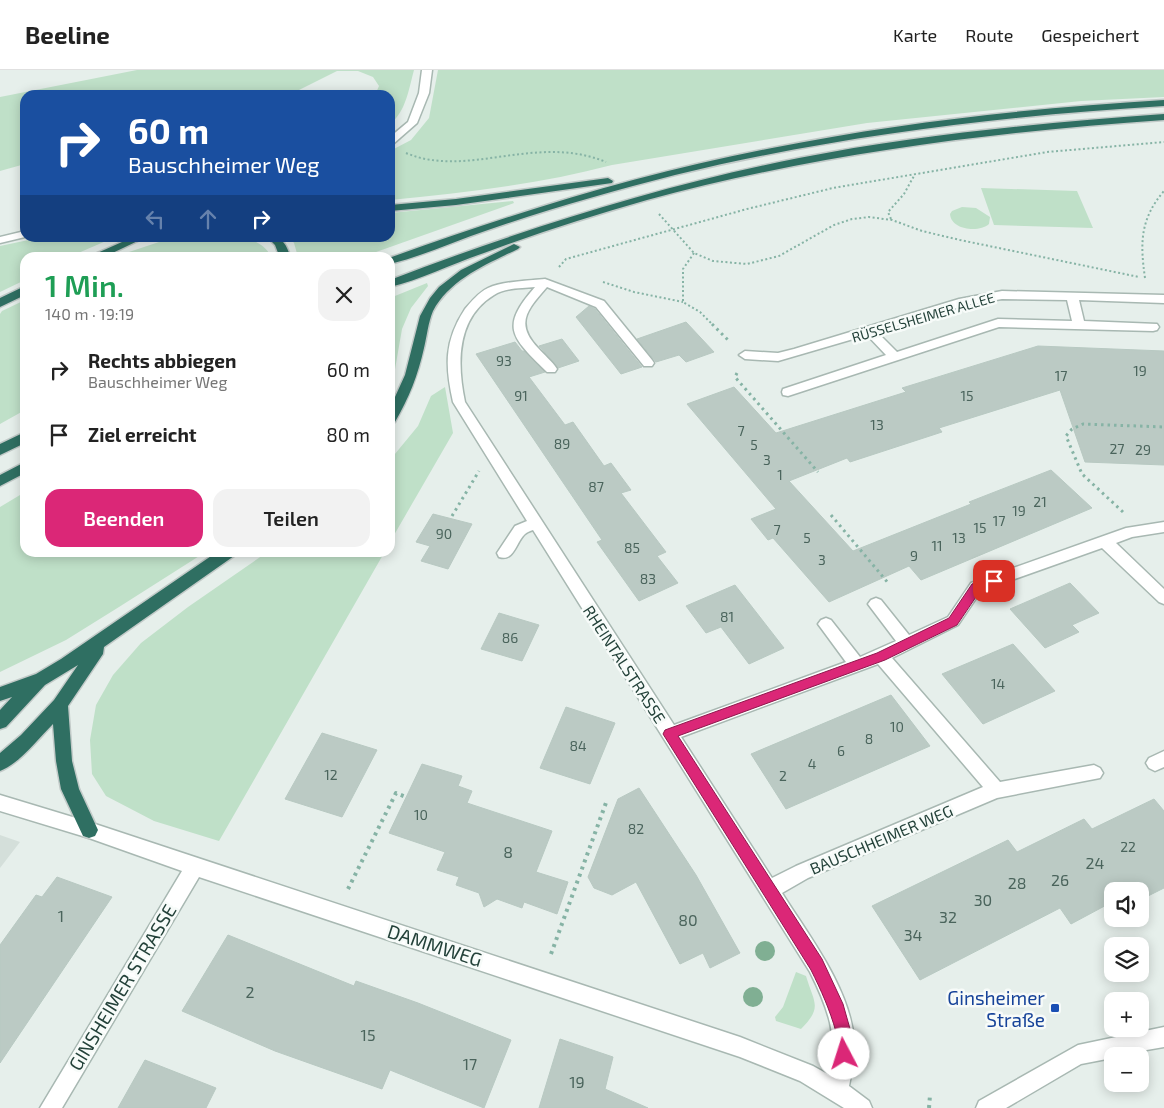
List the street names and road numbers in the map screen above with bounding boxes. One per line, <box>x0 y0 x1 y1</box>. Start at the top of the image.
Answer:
street label: RÜSSELSHEIMER ALLEE <box>850 288 997 346</box>
street label: RHEINTALSTRASSE <box>580 602 670 726</box>
street label: BAUSCHHEIMER WEG <box>807 800 955 878</box>
street label: GINSHEIMER STRASSE <box>63 900 181 1074</box>
street label: DAMMWEG <box>385 919 485 971</box>

